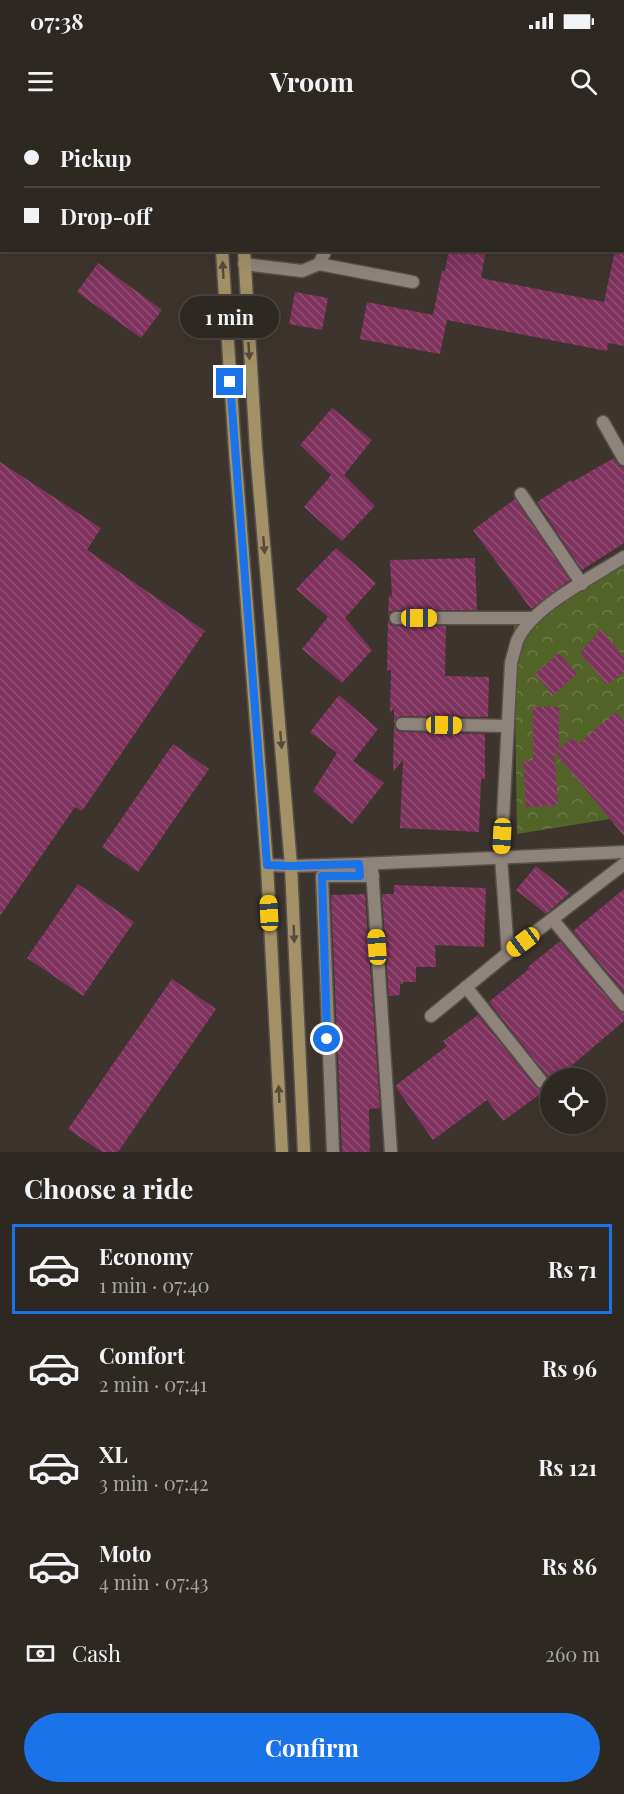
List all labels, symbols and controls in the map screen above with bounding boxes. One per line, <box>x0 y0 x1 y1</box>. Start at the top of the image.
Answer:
text: 07:38 <box>30 6 84 36</box>
text: Vroom <box>270 63 354 99</box>
icon: menu <box>24 65 57 98</box>
icon: search <box>567 65 600 98</box>
text: Pickup <box>60 143 131 173</box>
text: Drop-off <box>60 201 151 231</box>
one-way arrow <box>219 261 228 280</box>
callout: 1 min <box>180 295 280 337</box>
text: 1 min <box>205 303 254 330</box>
one-way arrow <box>244 341 254 360</box>
route end <box>216 368 243 395</box>
one-way arrow <box>259 536 269 555</box>
car <box>401 609 437 627</box>
car <box>426 716 462 734</box>
one-way arrow <box>276 730 285 749</box>
car <box>492 818 512 854</box>
car <box>259 895 279 931</box>
car <box>503 924 543 960</box>
one-way arrow <box>290 925 299 944</box>
car <box>367 928 387 966</box>
route start <box>313 1025 340 1052</box>
map controls <box>540 1068 606 1134</box>
button: locate <box>540 1068 606 1134</box>
one-way arrow <box>274 1084 283 1103</box>
text: Choose a ride <box>24 1170 193 1206</box>
text: Economy <box>99 1241 193 1271</box>
icon: car <box>27 1242 81 1296</box>
text: Rs 71 <box>548 1254 597 1284</box>
text: 1 min · 07:40 <box>99 1271 210 1298</box>
text: Comfort <box>99 1340 185 1370</box>
icon: car <box>27 1341 81 1395</box>
text: Rs 96 <box>542 1353 597 1383</box>
text: 2 min · 07:41 <box>99 1370 207 1397</box>
text: XL <box>99 1439 128 1469</box>
icon: car <box>27 1440 81 1494</box>
text: Rs 121 <box>538 1452 597 1482</box>
text: 3 min · 07:42 <box>99 1469 209 1496</box>
text: Moto <box>99 1538 152 1568</box>
icon: car <box>27 1539 81 1593</box>
text: Rs 86 <box>542 1551 597 1581</box>
text: 4 min · 07:43 <box>99 1568 209 1595</box>
icon: cash <box>24 1637 57 1670</box>
text: Cash <box>72 1638 121 1668</box>
text: 260 m <box>545 1640 600 1667</box>
button: Confirm <box>24 1713 600 1782</box>

